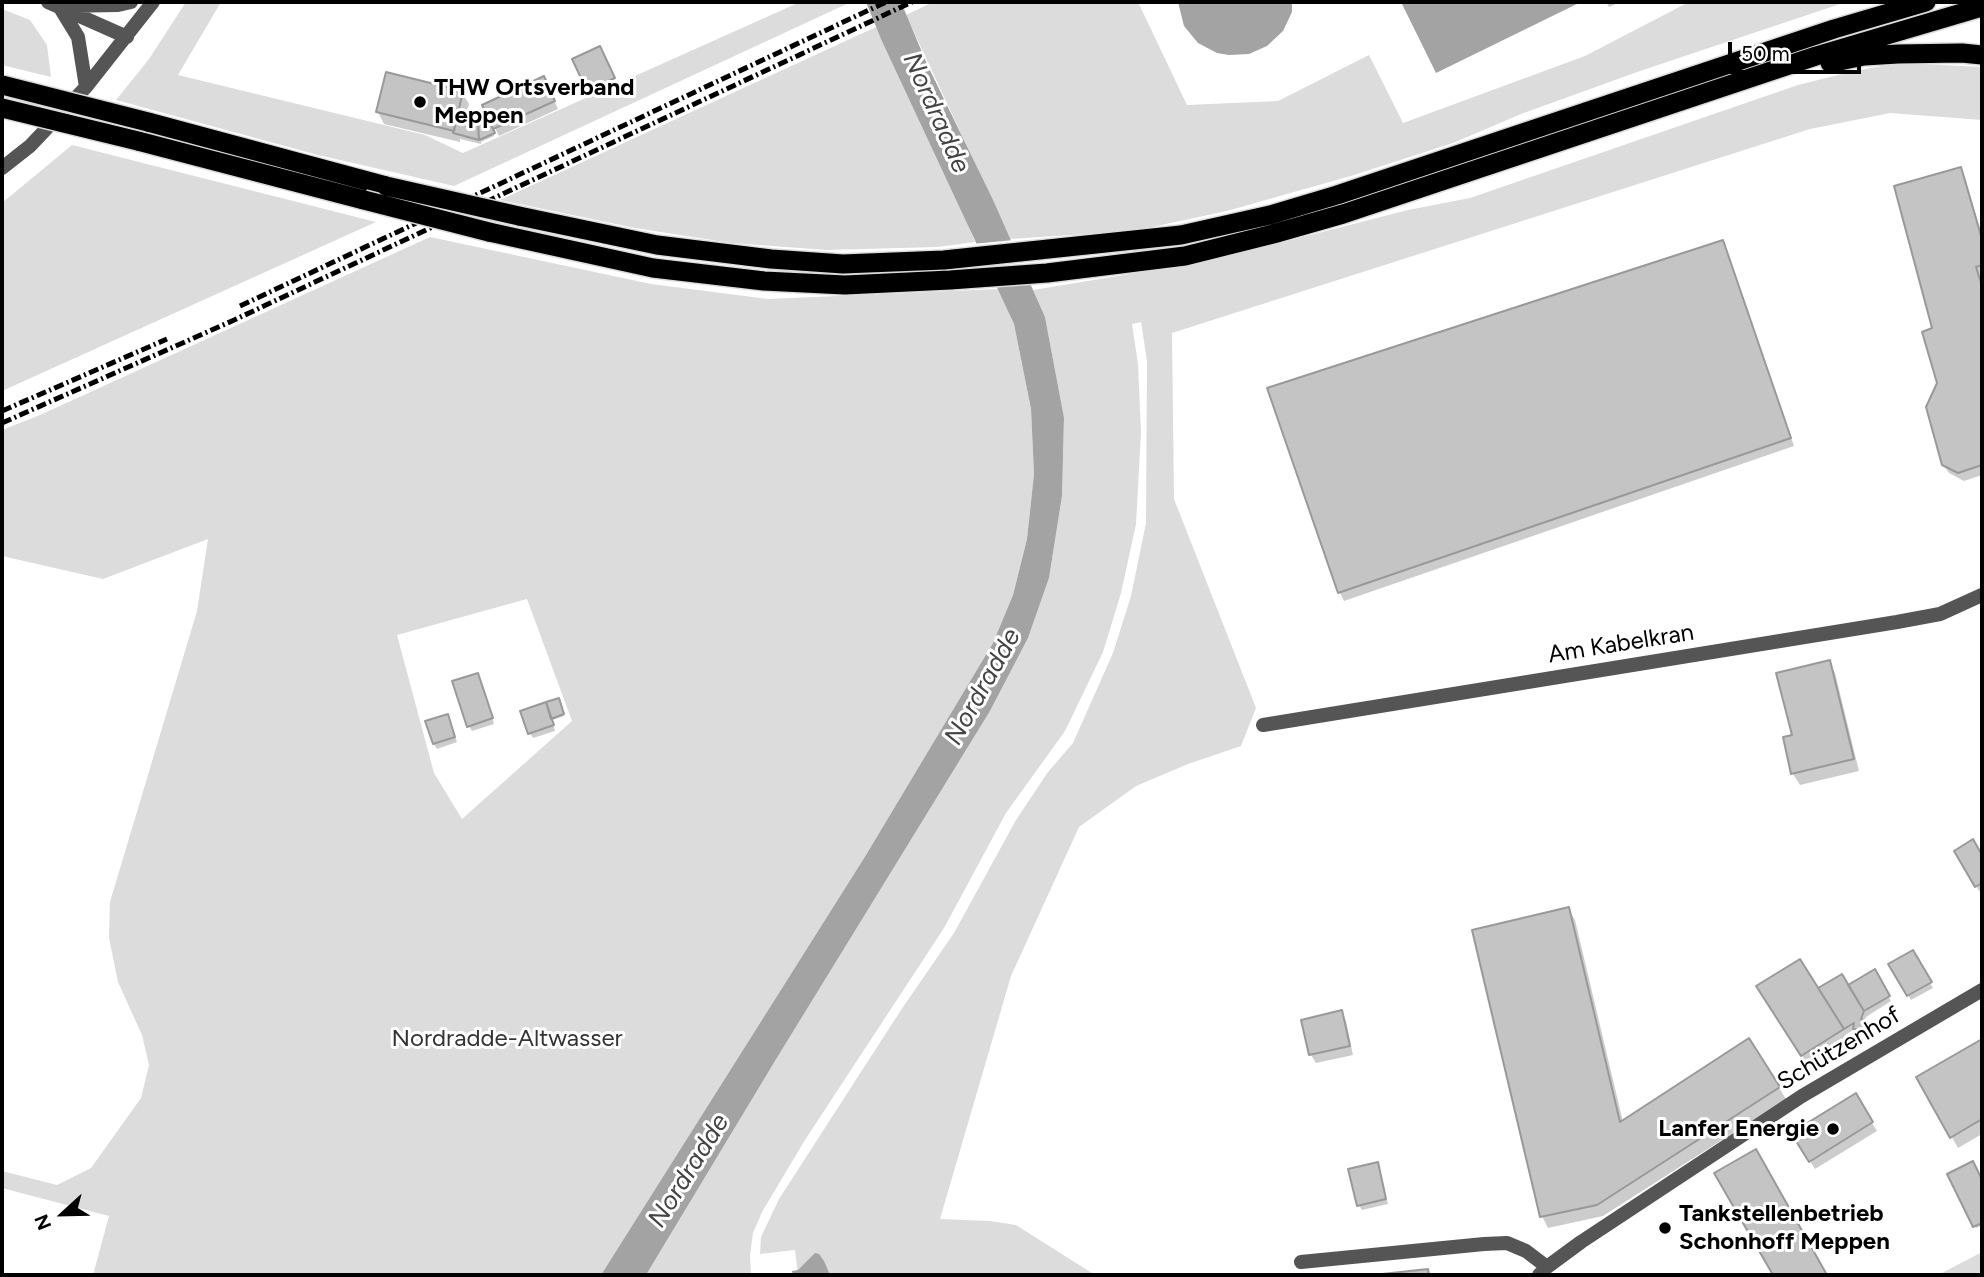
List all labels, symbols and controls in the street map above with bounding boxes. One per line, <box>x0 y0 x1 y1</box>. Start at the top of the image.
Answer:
scale bar <box>1732 28 1865 72</box>
text: 50 m <box>1741 41 1790 66</box>
water label: Nordradde <box>896 48 976 178</box>
place label: THW Ortsverband Meppen <box>434 74 635 130</box>
marker: THW Ortsverband Meppen <box>412 94 428 110</box>
street label: Am Kabelkran <box>1546 618 1696 670</box>
water label: Nordradde <box>938 623 1028 751</box>
street label: Schützenhof <box>1772 1001 1906 1097</box>
park label: Nordradde-Altwasser <box>391 1025 623 1053</box>
water label: Nordradde <box>642 1108 736 1234</box>
place label: Lanfer Energie <box>1658 1115 1819 1143</box>
marker: Lanfer Energie <box>1825 1121 1841 1137</box>
north arrow <box>28 1179 98 1249</box>
place label: Tankstellenbetrieb Schonhoff Meppen <box>1679 1200 1890 1256</box>
text: N <box>30 1211 56 1233</box>
marker: Tankstellenbetrieb Schonhoff Meppen <box>1657 1220 1673 1236</box>

